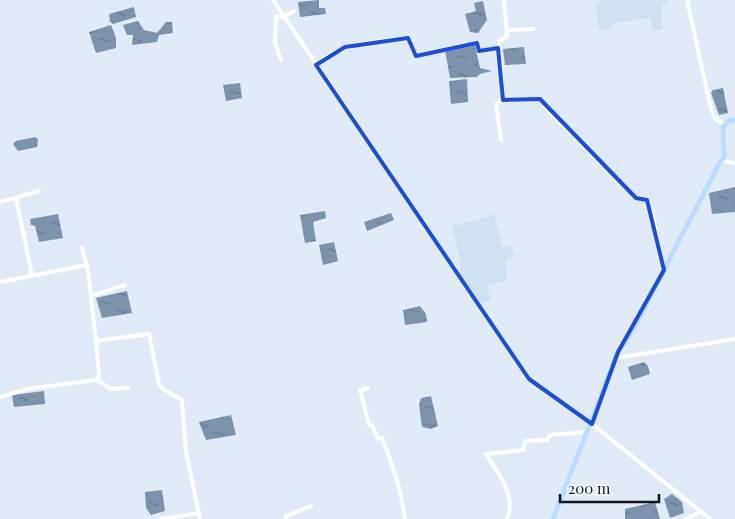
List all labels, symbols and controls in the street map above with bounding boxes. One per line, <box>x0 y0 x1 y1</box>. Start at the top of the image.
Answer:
scale bar <box>560 472 659 504</box>
text: 200 m <box>568 478 611 498</box>

